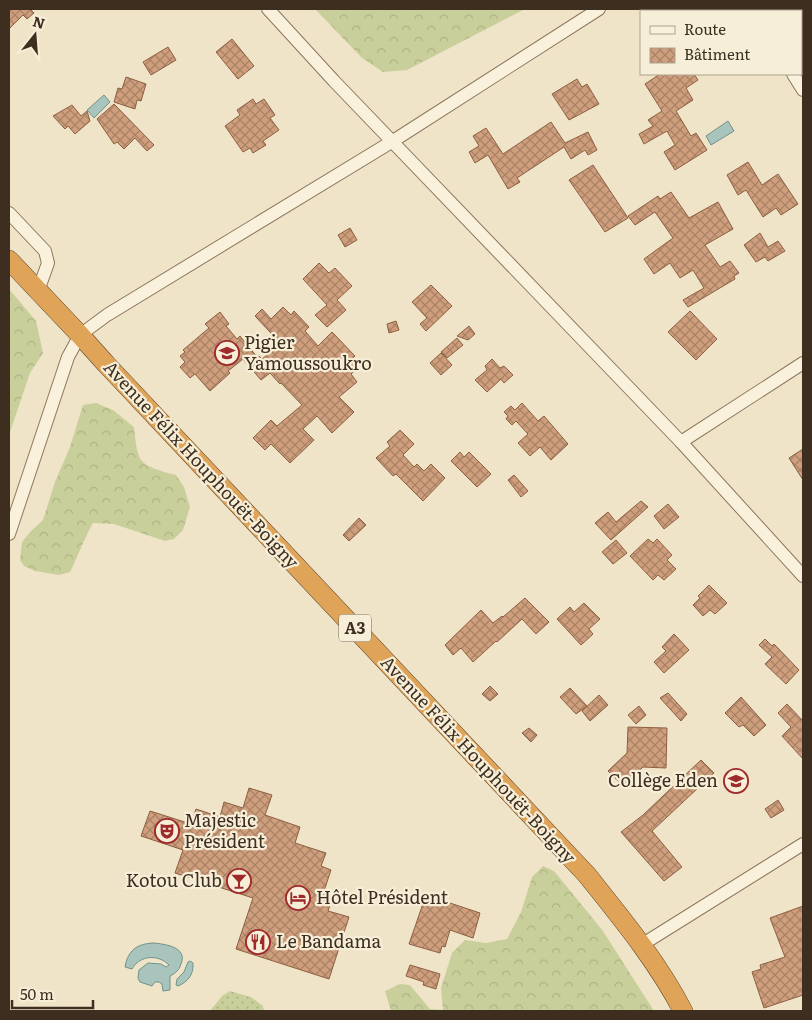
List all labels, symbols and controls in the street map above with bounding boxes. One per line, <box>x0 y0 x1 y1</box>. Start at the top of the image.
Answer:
north arrow <box>10 10 60 60</box>
text: N <box>31 10 48 33</box>
legend <box>640 10 802 75</box>
text: Route <box>684 17 726 40</box>
text: Bâtiment <box>684 42 750 65</box>
place label: Pigier Yamoussoukro <box>244 328 372 376</box>
school or university icon: Pigier Yamoussoukro <box>214 340 240 366</box>
street label: Avenue Félix Houphouët-Boigny <box>98 354 306 575</box>
road number: A3 <box>339 614 371 641</box>
street label: Avenue Félix Houphouët-Boigny <box>375 649 583 870</box>
place label: Collège Eden <box>608 766 718 793</box>
school or university icon: Collège Eden <box>723 768 749 794</box>
place label: Majestic Président <box>184 806 266 854</box>
theatre icon: Majestic Président <box>154 818 180 844</box>
place label: Kotou Club <box>126 866 222 893</box>
bar icon: Kotou Club <box>226 868 252 894</box>
place label: Hôtel Président <box>316 883 449 910</box>
hotel icon: Hôtel Président <box>285 885 311 911</box>
place label: Le Bandama <box>276 927 382 954</box>
restaurant icon: Le Bandama <box>245 929 271 955</box>
scale bar <box>12 978 94 1010</box>
text: 50 m <box>20 982 54 1005</box>

